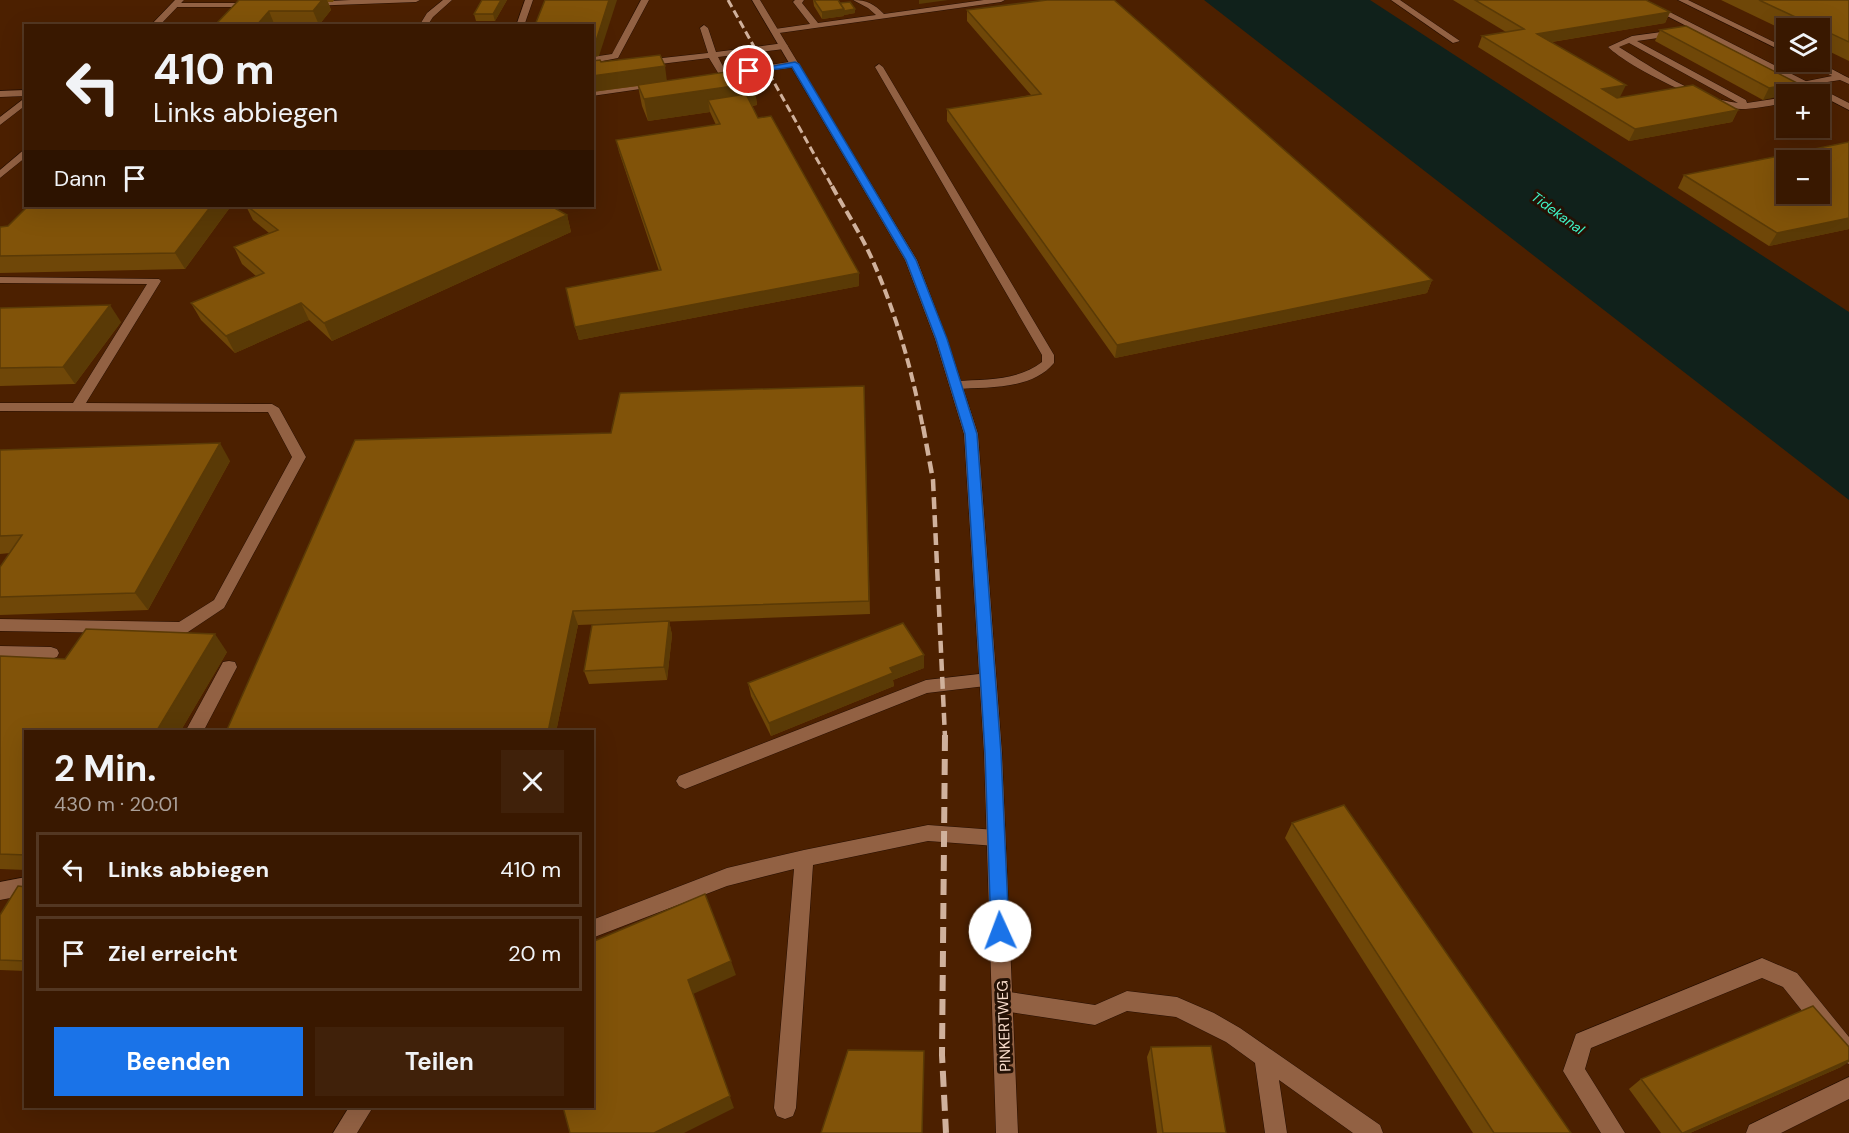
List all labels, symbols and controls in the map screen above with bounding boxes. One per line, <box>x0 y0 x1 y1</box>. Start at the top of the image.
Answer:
map controls <box>1776 18 1830 204</box>
button: layers <box>1776 18 1830 72</box>
text: 410 m <box>153 42 275 97</box>
pin <box>723 45 774 96</box>
icon: left <box>54 48 132 126</box>
icon: arrive <box>732 54 765 87</box>
button: + <box>1776 84 1830 138</box>
text: Links abbiegen <box>153 95 338 130</box>
button: − <box>1776 150 1830 204</box>
icon: arrive <box>118 162 151 195</box>
text: Dann <box>54 164 106 193</box>
water label: Tidekanal <box>1528 188 1589 239</box>
text: 2 Min. <box>54 745 156 792</box>
button: close <box>501 750 564 813</box>
text: 430 m · 20:01 <box>54 791 178 817</box>
icon: left <box>57 853 90 886</box>
text: Links abbiegen <box>108 855 269 884</box>
text: 410 m <box>500 855 561 884</box>
position arrow <box>968 899 1032 963</box>
icon: arrive <box>57 937 90 970</box>
text: Ziel erreicht <box>108 939 238 968</box>
text: 20 m <box>508 939 561 968</box>
street label: PINKERTWEG <box>992 980 1016 1072</box>
button: Beenden <box>54 1027 303 1096</box>
button: Teilen <box>315 1027 564 1096</box>

